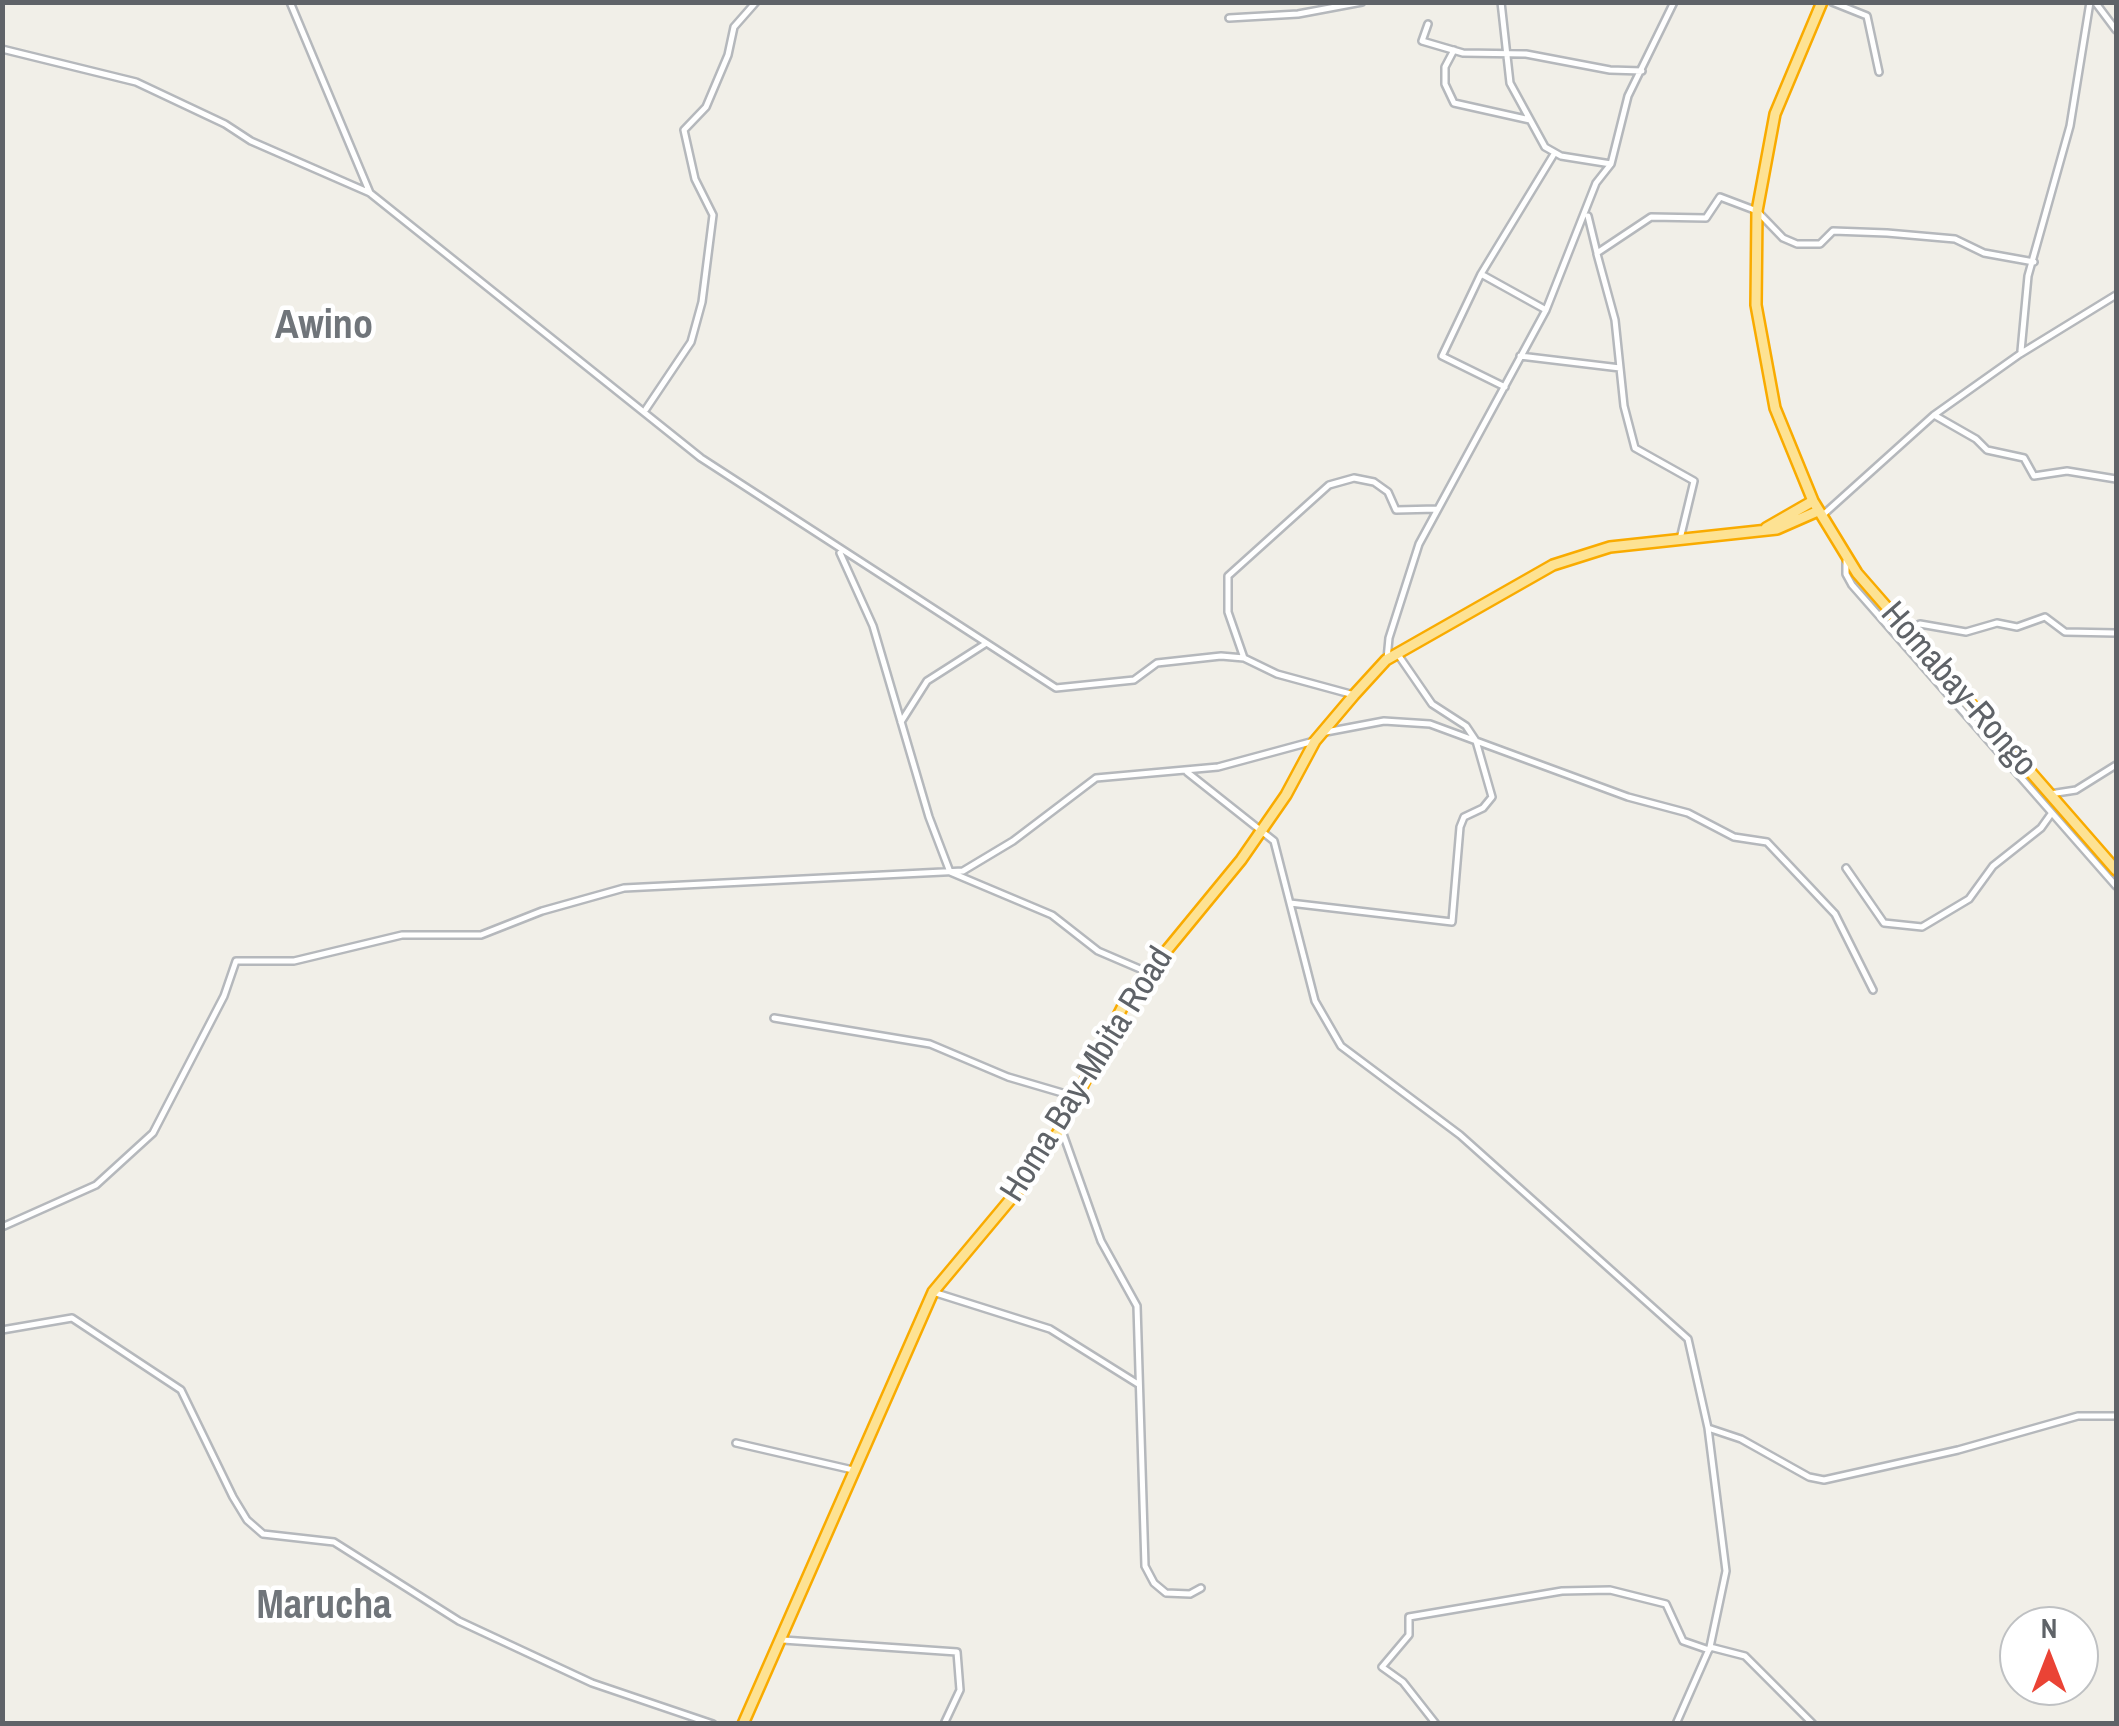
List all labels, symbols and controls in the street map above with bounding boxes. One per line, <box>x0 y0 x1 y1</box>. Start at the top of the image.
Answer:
district label: Awino <box>275 303 373 351</box>
street label: Homabay-Rongo <box>1871 594 2045 786</box>
street label: Homa Bay-Mbita Road <box>993 940 1183 1210</box>
district label: Marucha <box>257 1583 391 1631</box>
north arrow <box>1999 1606 2099 1706</box>
text: N <box>2041 1609 2057 1647</box>

